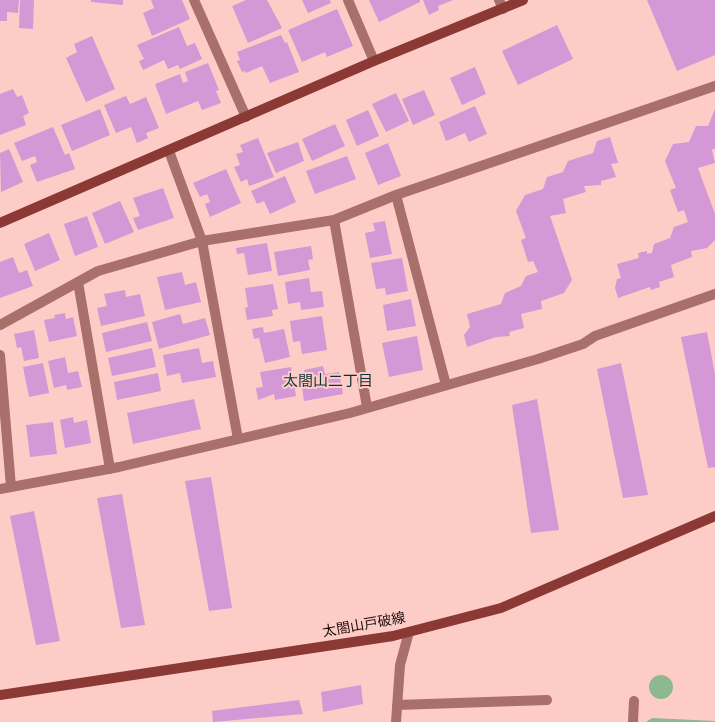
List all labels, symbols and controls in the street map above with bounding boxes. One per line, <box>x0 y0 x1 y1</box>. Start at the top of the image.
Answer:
district label: 太閤山二丁目 <box>283 372 373 390</box>
street label: 太閤山戸破線 <box>321 609 407 641</box>

